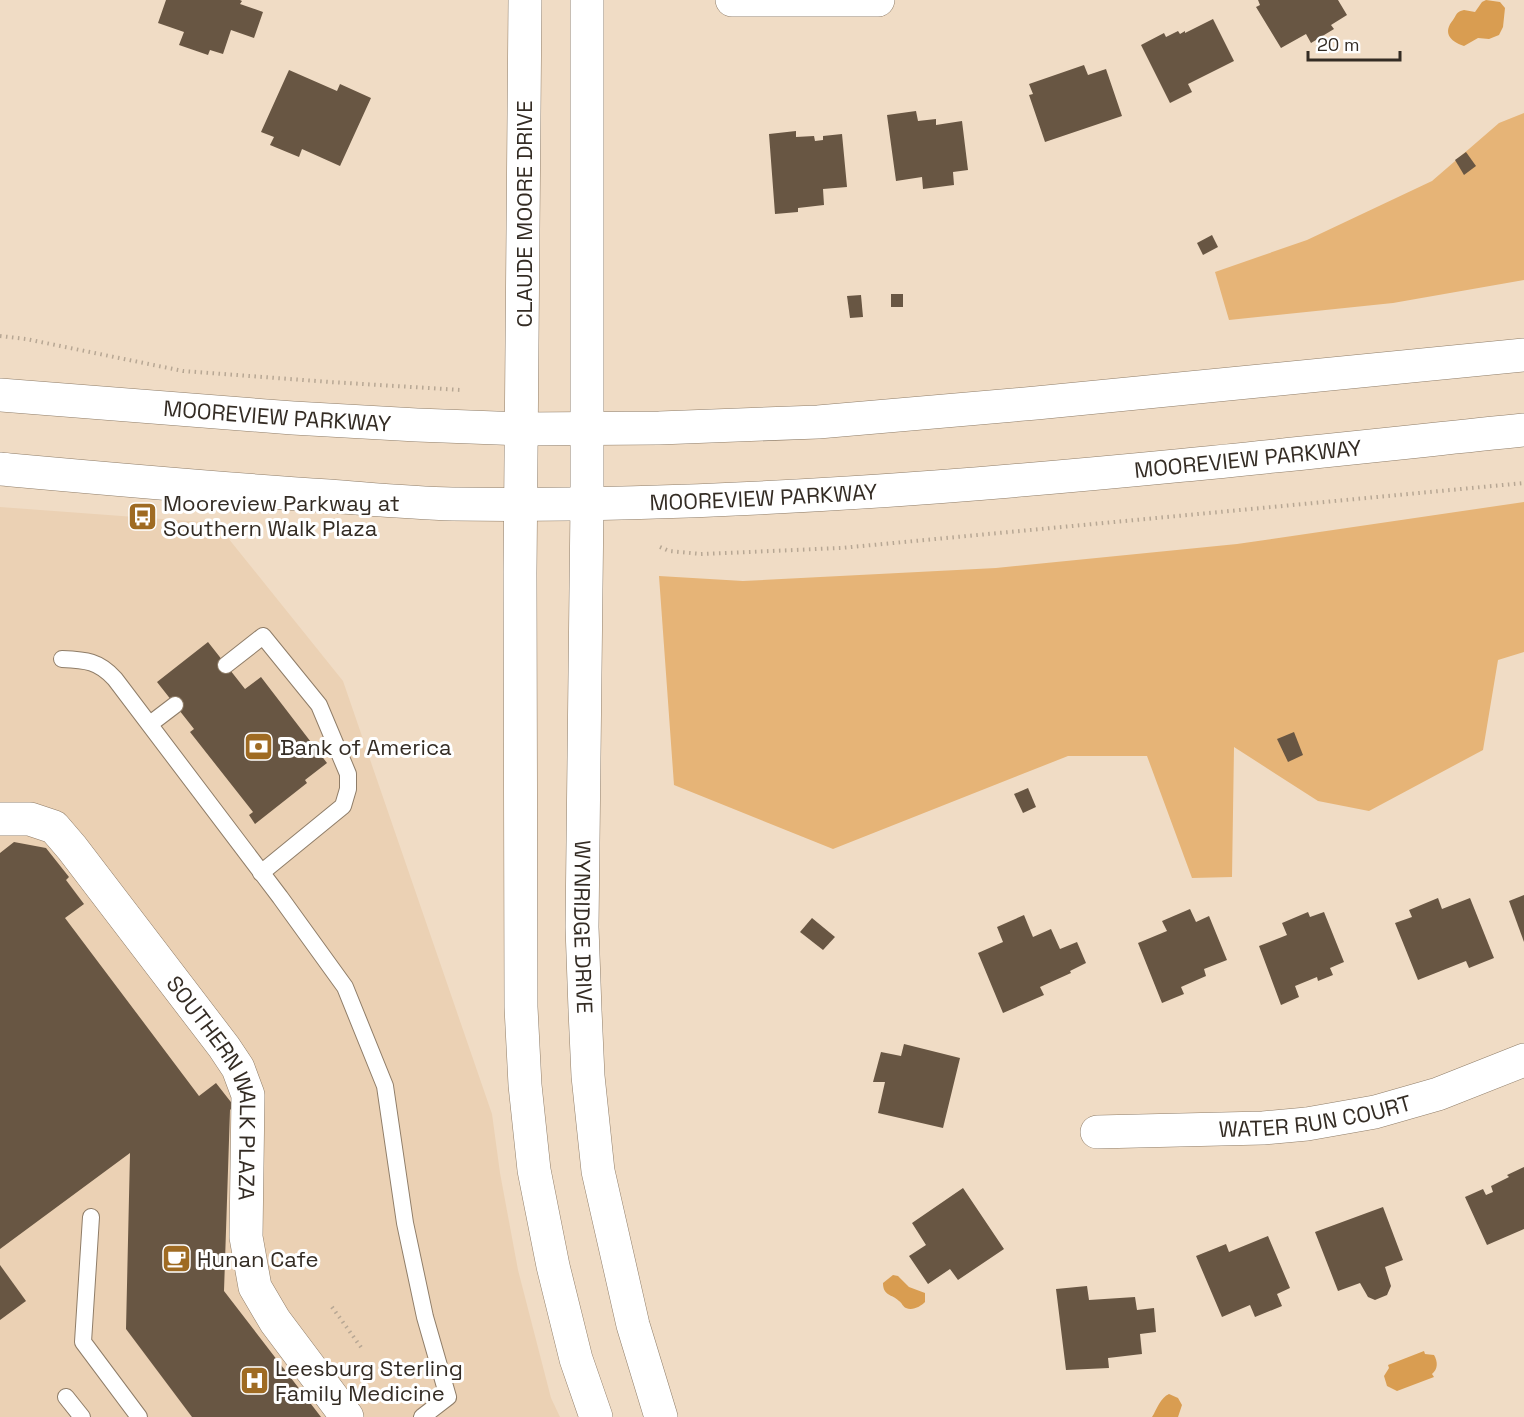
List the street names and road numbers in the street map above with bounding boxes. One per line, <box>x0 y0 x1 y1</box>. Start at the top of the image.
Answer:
street label: CLAUDE MOORE DRIVE <box>510 100 538 328</box>
street label: MOOREVIEW PARKWAY <box>162 394 392 438</box>
street label: MOOREVIEW PARKWAY <box>1133 433 1364 484</box>
street label: MOOREVIEW PARKWAY <box>649 477 879 516</box>
street label: WYNRIDGE DRIVE <box>568 840 599 1014</box>
street label: SOUTHERN WALK PLAZA <box>160 970 262 1201</box>
street label: WATER RUN COURT <box>1218 1088 1415 1143</box>

